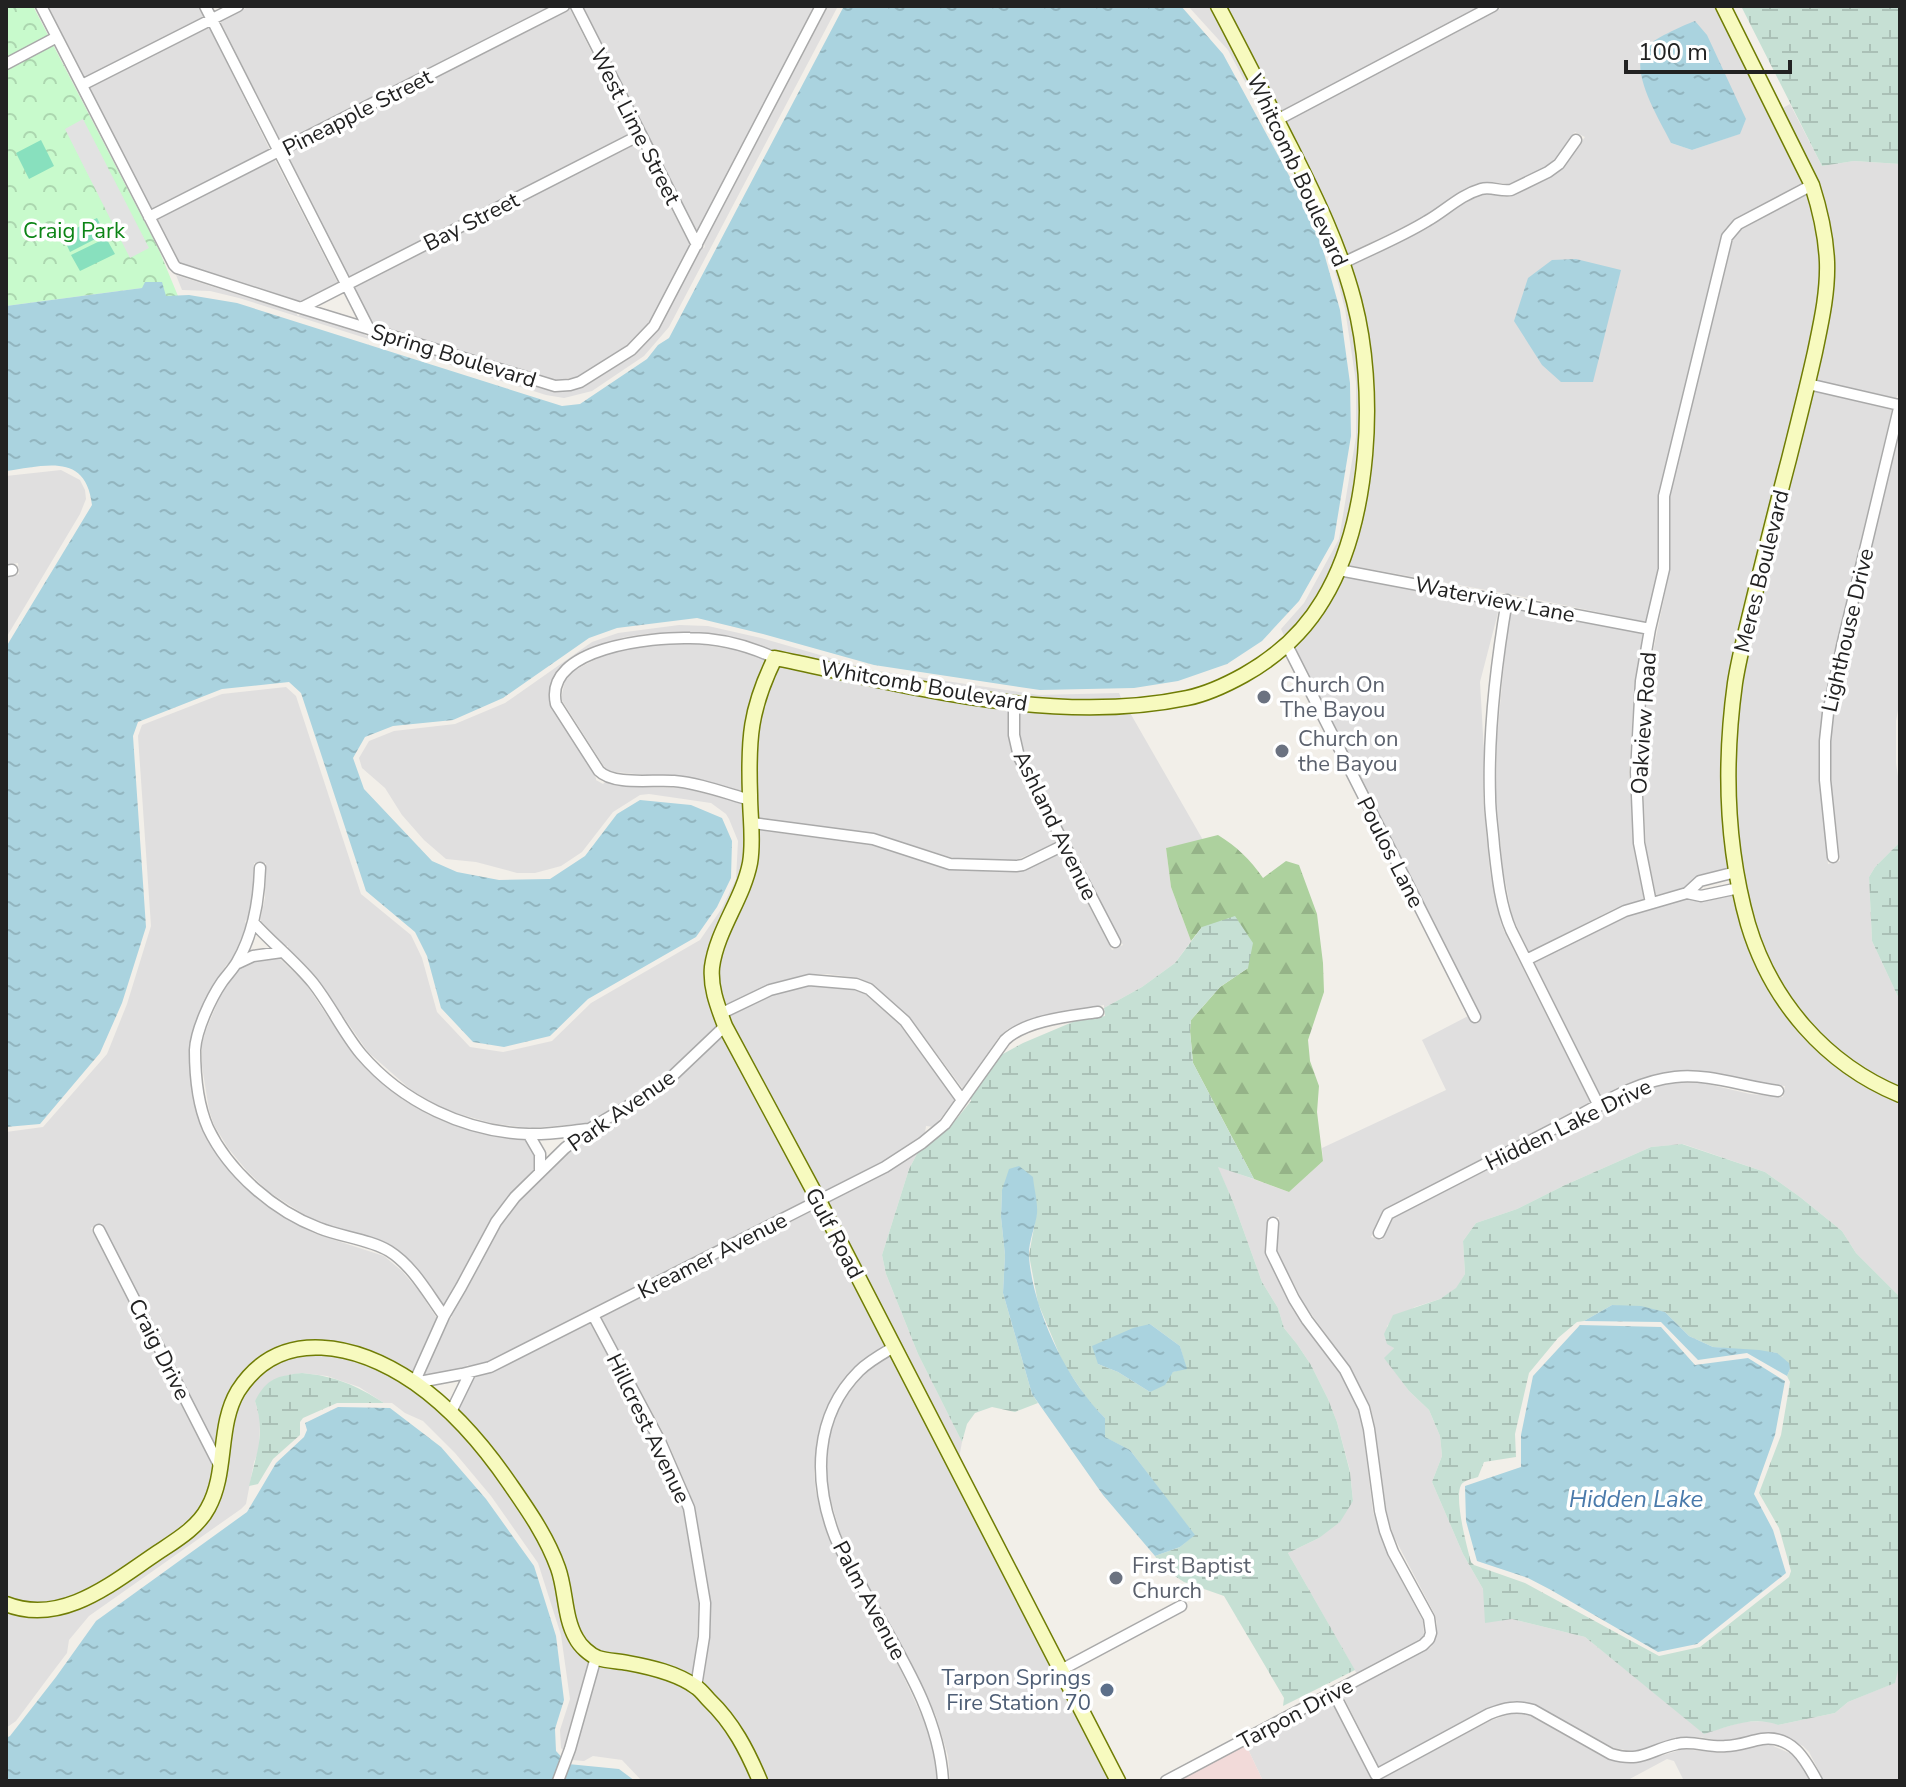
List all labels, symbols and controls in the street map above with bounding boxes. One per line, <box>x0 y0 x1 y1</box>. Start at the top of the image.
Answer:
scale bar <box>1626 24 1790 74</box>
text: 100 m <box>1638 36 1708 68</box>
street label: West Lime Street <box>583 43 688 210</box>
street label: Pineapple Street <box>277 62 438 164</box>
street label: Whitcomb Boulevard <box>1239 69 1355 272</box>
street label: Bay Street <box>419 185 525 259</box>
park label: Craig Park <box>23 216 126 246</box>
street label: Spring Boulevard <box>367 317 540 395</box>
street label: Meres Boulevard <box>1727 487 1797 656</box>
street label: Lighthouse Drive <box>1815 545 1881 715</box>
street label: Waterview Lane <box>1412 570 1577 630</box>
street label: Oakview Road <box>1624 651 1664 795</box>
street label: Whitcomb Boulevard <box>818 653 1030 719</box>
place label: Church On The Bayou <box>1280 670 1385 725</box>
marker: Church On The Bayou <box>1255 688 1273 706</box>
place label: Church on the Bayou <box>1298 724 1398 779</box>
marker: Church on the Bayou <box>1273 742 1291 760</box>
street label: Ashland Avenue <box>1006 746 1104 905</box>
street label: Poulos Lane <box>1349 792 1431 913</box>
street label: Park Avenue <box>562 1063 681 1159</box>
street label: Hidden Lake Drive <box>1480 1072 1656 1178</box>
street label: Gulf Road <box>798 1183 871 1284</box>
street label: Kreamer Avenue <box>633 1205 792 1306</box>
street label: Craig Drive <box>121 1294 197 1405</box>
street label: Hillcrest Avenue <box>599 1349 697 1508</box>
water label: Hidden Lake <box>1569 1483 1704 1515</box>
street label: Palm Avenue <box>825 1536 913 1665</box>
place label: First Baptist Church <box>1132 1551 1251 1606</box>
marker: First Baptist Church <box>1107 1569 1125 1587</box>
place label: Tarpon Springs Fire Station 70 <box>941 1663 1091 1718</box>
street label: Tarpon Drive <box>1233 1671 1358 1757</box>
marker: Tarpon Springs Fire Station 70 <box>1098 1681 1116 1699</box>

